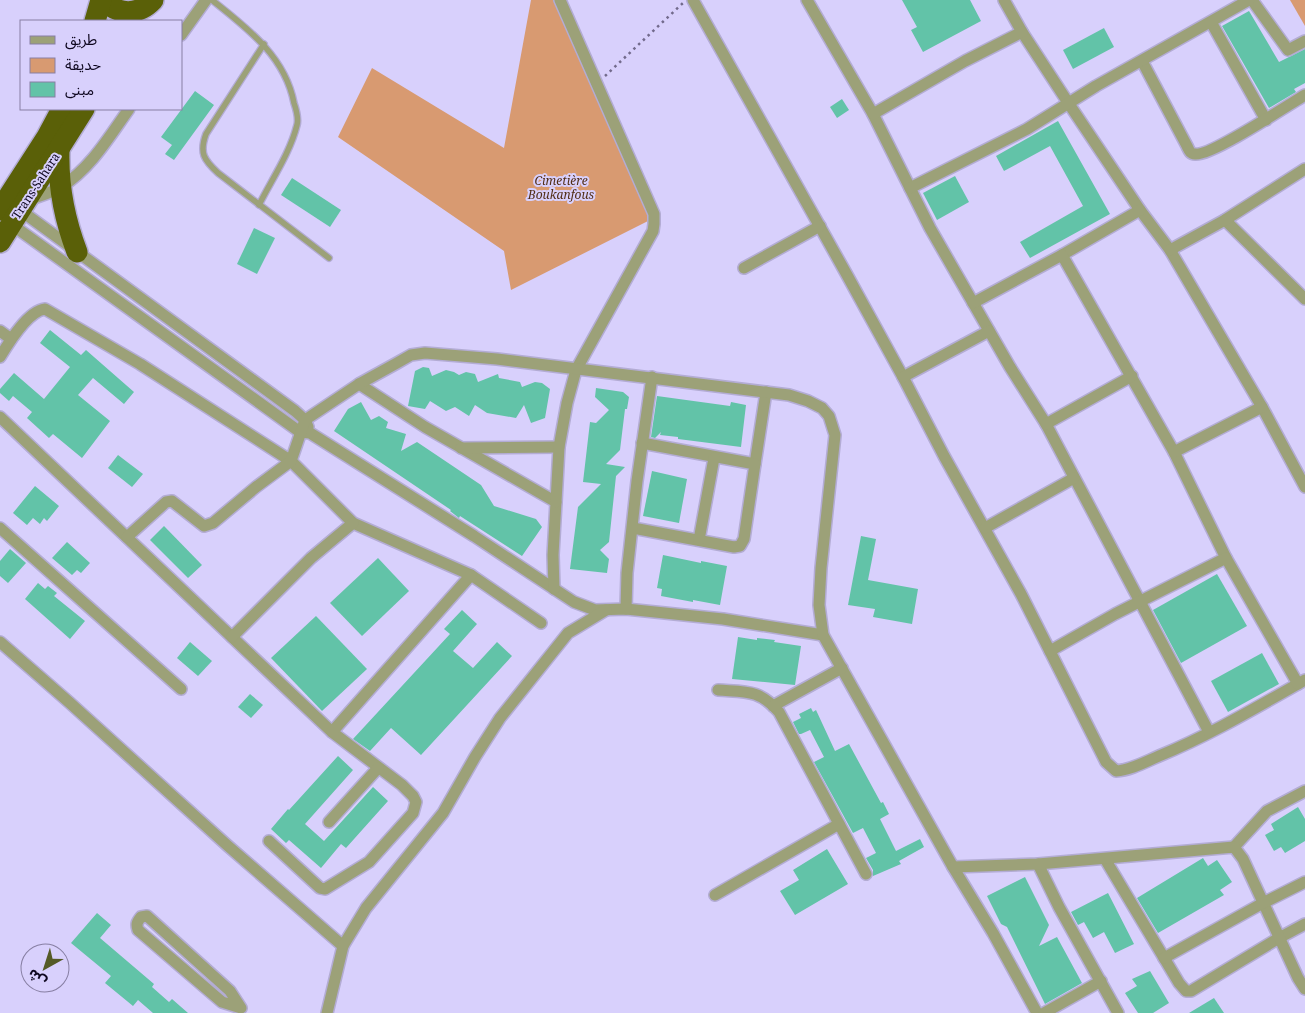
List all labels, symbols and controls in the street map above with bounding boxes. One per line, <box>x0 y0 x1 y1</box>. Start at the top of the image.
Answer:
legend <box>20 20 182 110</box>
text: طريق <box>65 29 97 50</box>
text: حديقة <box>65 54 101 74</box>
text: مبنى <box>65 79 94 99</box>
street label: Trans-Sahara <box>8 149 64 222</box>
park label: Cimetière Boukanfous <box>527 172 595 203</box>
north arrow <box>20 943 70 993</box>
text: ش <box>23 965 50 992</box>

